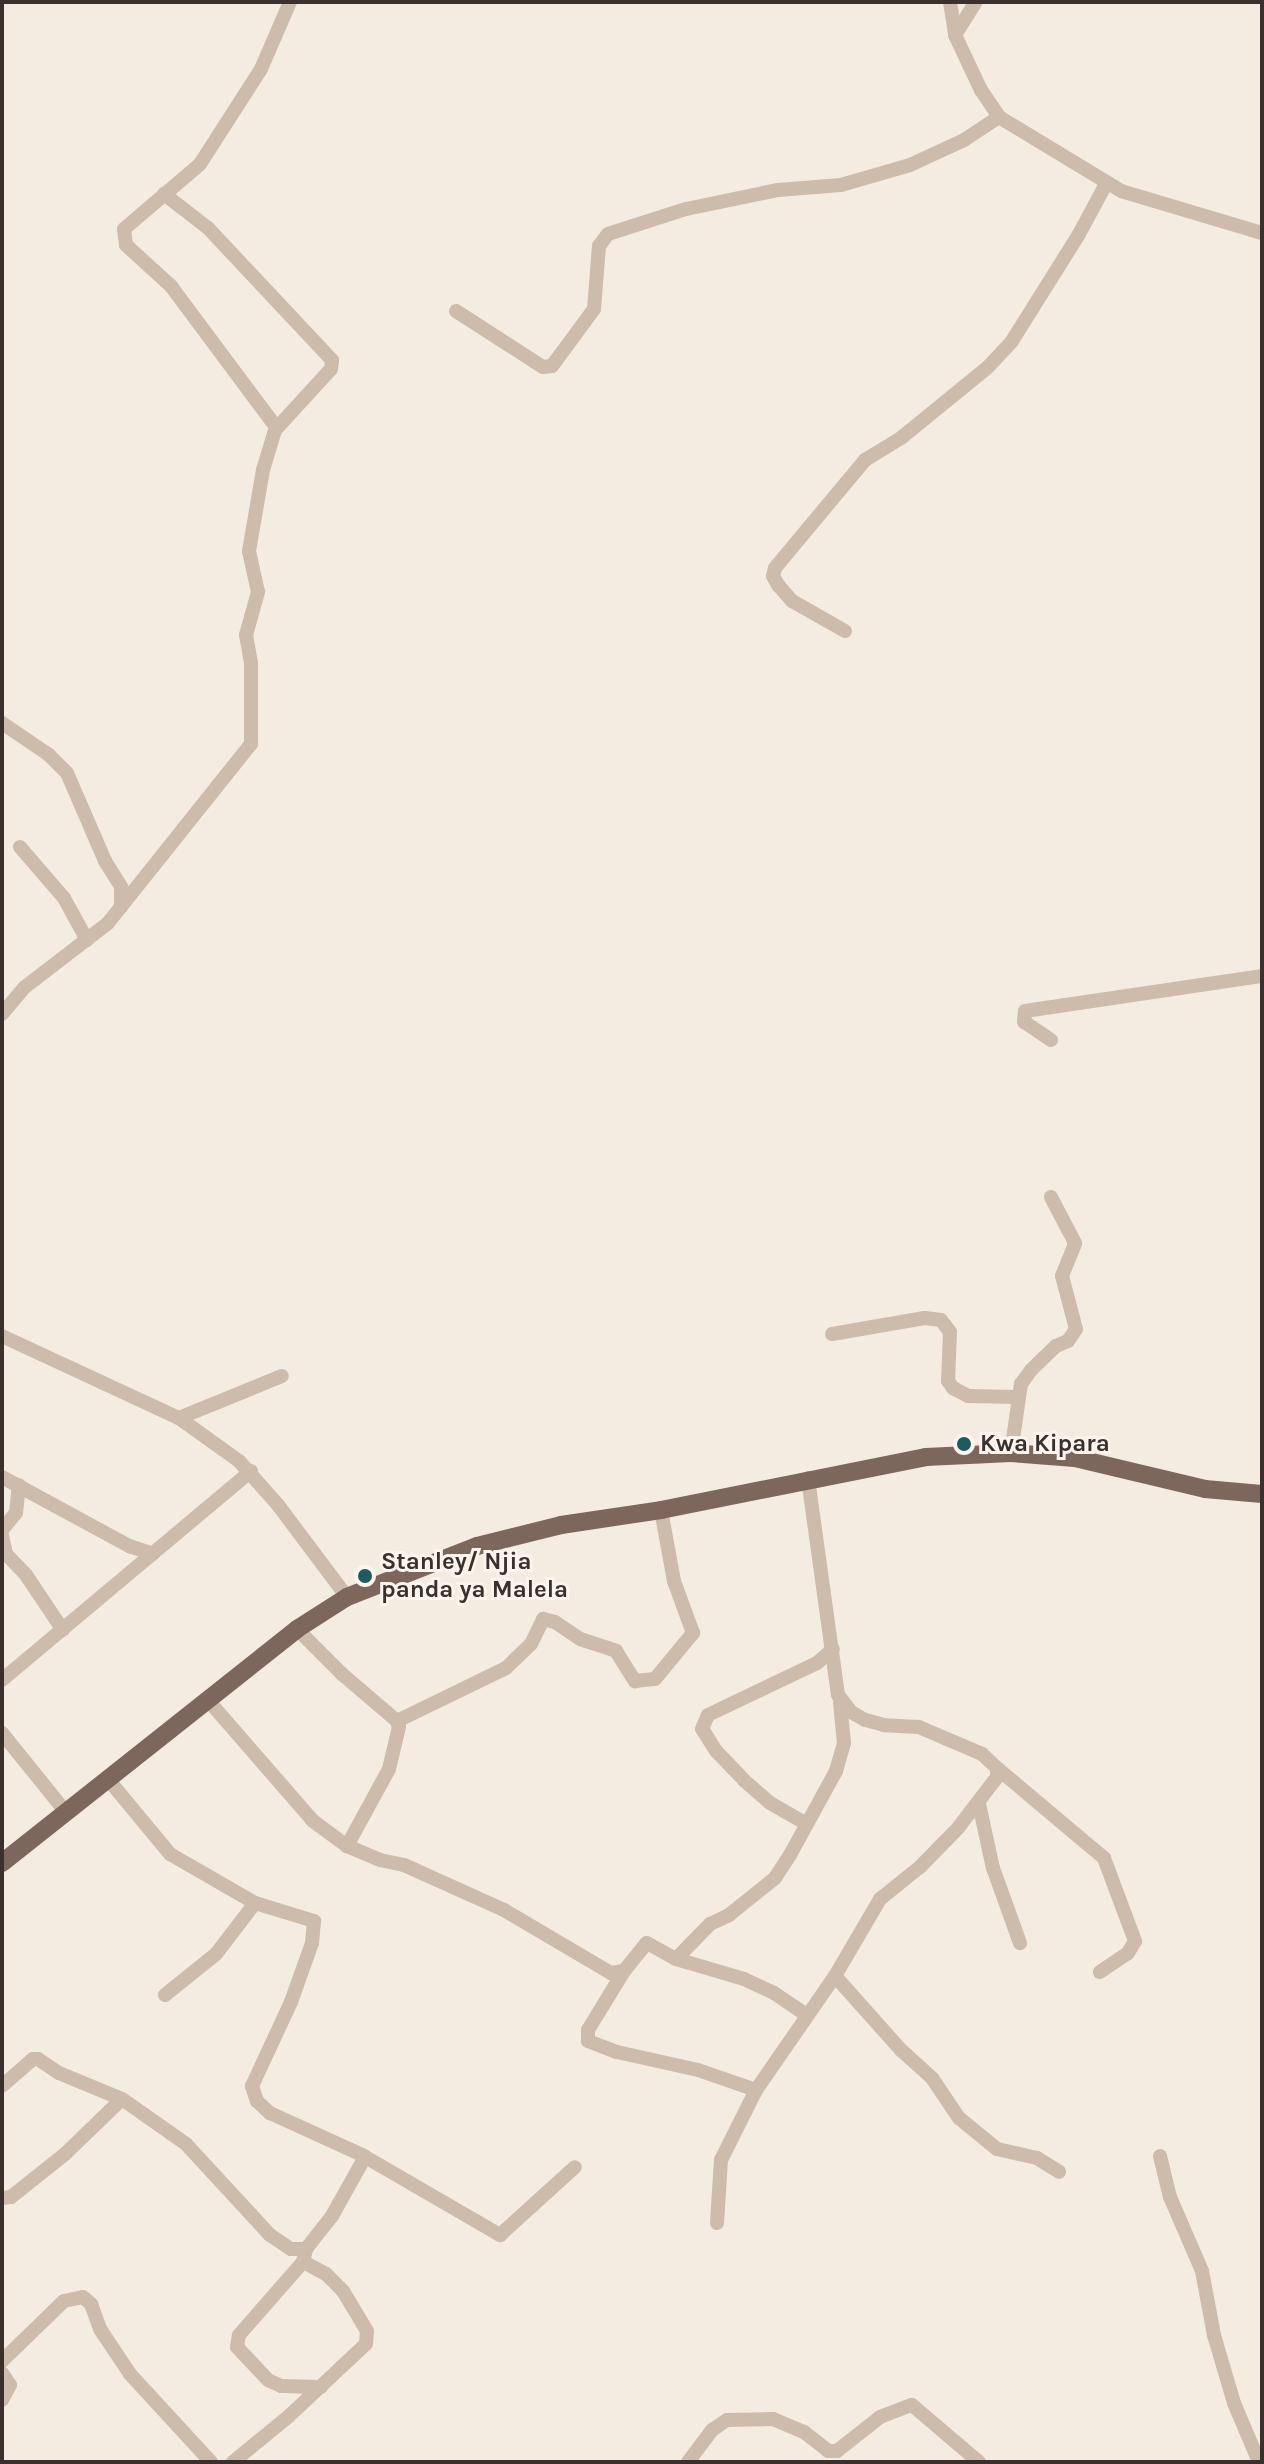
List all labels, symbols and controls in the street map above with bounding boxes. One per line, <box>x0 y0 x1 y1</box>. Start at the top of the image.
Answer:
place label: Kwa Kipara <box>980 1430 1110 1458</box>
marker: Kwa Kipara <box>955 1435 973 1453</box>
place label: Stanley/ Njia panda ya Malela <box>381 1548 568 1604</box>
marker: Stanley/ Njia panda ya Malela <box>356 1567 374 1585</box>

